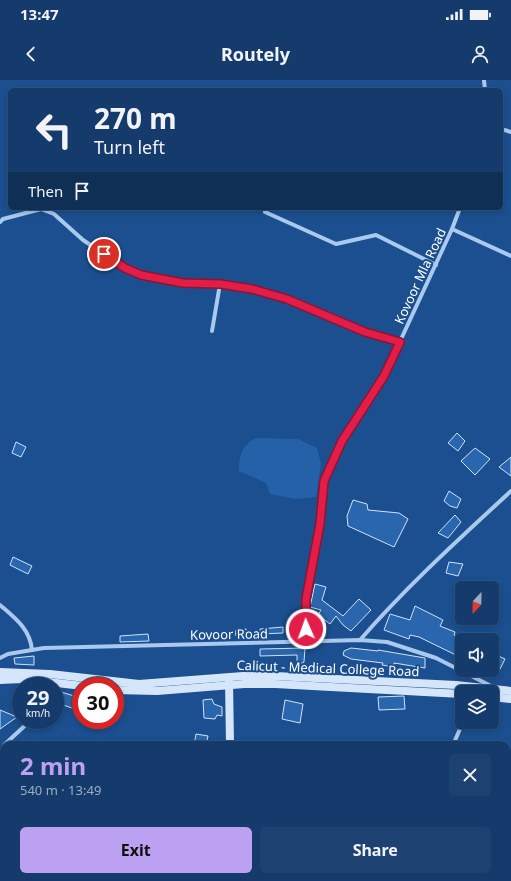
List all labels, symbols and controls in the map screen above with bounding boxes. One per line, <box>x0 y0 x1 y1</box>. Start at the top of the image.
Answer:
text: 13:47 <box>20 4 59 24</box>
text: Routely <box>221 42 290 66</box>
icon: back <box>20 43 42 65</box>
icon: person <box>469 43 491 65</box>
text: 270 m <box>94 99 177 137</box>
icon: left <box>28 104 80 156</box>
text: Turn left <box>94 135 165 159</box>
icon: arrive <box>71 180 93 202</box>
text: Then <box>28 181 63 201</box>
street label: Kovoor Mla Road <box>390 225 450 327</box>
pin <box>87 237 121 271</box>
icon: arrive <box>93 243 115 265</box>
north arrow <box>455 581 499 625</box>
map controls <box>455 581 499 729</box>
position arrow <box>285 608 327 650</box>
street label: Kovoor Road <box>190 624 268 644</box>
button: sound <box>455 633 499 677</box>
street label: Calicut - Medical College Road <box>236 656 420 680</box>
speed limit sign: 30 <box>72 677 124 729</box>
text: 29 <box>27 684 49 711</box>
button: layers <box>455 685 499 729</box>
text: km/h <box>26 706 50 720</box>
text: 2 min <box>20 749 86 782</box>
button: close <box>449 754 491 796</box>
text: 540 m · 13:49 <box>20 781 101 799</box>
button: Exit <box>20 827 252 873</box>
button: Share <box>260 827 491 873</box>

